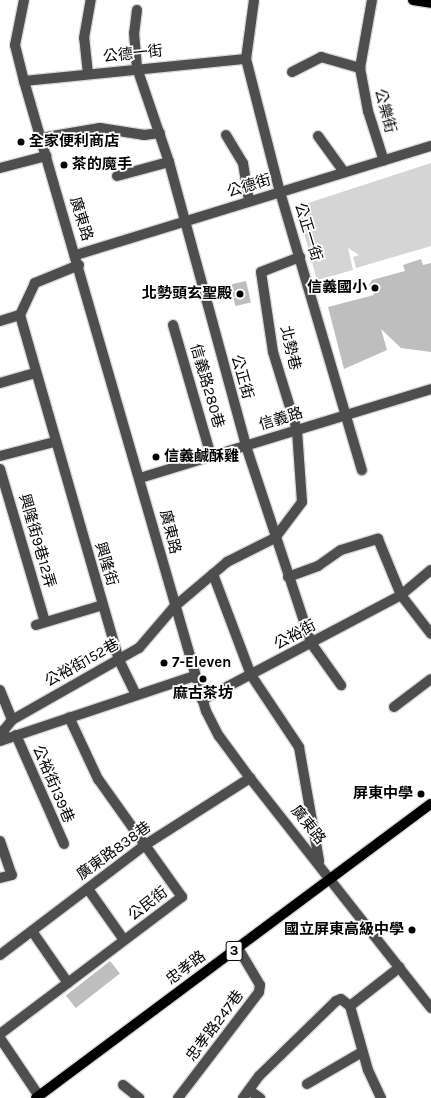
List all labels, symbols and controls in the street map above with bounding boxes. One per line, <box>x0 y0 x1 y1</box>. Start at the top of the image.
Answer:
street label: 公德一街 <box>102 42 164 66</box>
street label: 公樂街 <box>371 87 399 135</box>
place label: 全家便利商店 <box>29 133 119 151</box>
marker: 全家便利商店 <box>16 137 26 147</box>
place label: 茶的魔手 <box>72 156 132 174</box>
marker: 茶的魔手 <box>59 160 69 170</box>
street label: 公德街 <box>225 171 273 201</box>
street label: 廣東路 <box>66 195 96 243</box>
street label: 公正一街 <box>291 201 325 263</box>
place label: 信義國小 <box>307 279 367 297</box>
marker: 信義國小 <box>370 283 380 293</box>
place label: 北勢頭玄聖殿 <box>142 285 232 303</box>
marker: 北勢頭玄聖殿 <box>235 289 245 299</box>
street label: 北勢巷 <box>276 324 304 372</box>
street label: 信義路280巷 <box>186 342 228 430</box>
street label: 公正街 <box>227 353 257 401</box>
street label: 信義路 <box>257 404 305 434</box>
place label: 信義鹹酥雞 <box>164 448 239 466</box>
marker: 信義鹹酥雞 <box>151 452 161 462</box>
street label: 興隆街9巷12弄 <box>15 492 59 590</box>
street label: 廣東路 <box>156 508 184 556</box>
street label: 興隆街 <box>91 540 121 588</box>
street label: 公裕街 <box>271 616 319 654</box>
street label: 公裕街152巷 <box>42 635 122 691</box>
place label: 7-Eleven <box>172 654 231 672</box>
marker: 7-Eleven <box>159 658 169 668</box>
marker: 麻古茶坊 <box>198 674 208 684</box>
place label: 麻古茶坊 <box>173 685 233 703</box>
street label: 公裕街139巷 <box>29 743 77 825</box>
place label: 屏東中學 <box>353 785 413 803</box>
marker: 屏東中學 <box>416 789 426 799</box>
street label: 廣東路 <box>287 802 329 848</box>
street label: 廣東路838巷 <box>73 818 155 884</box>
street label: 公民街 <box>125 883 171 925</box>
place label: 國立屏東高級中學 <box>284 921 404 939</box>
marker: 國立屏東高級中學 <box>407 925 417 935</box>
road number: 3 <box>225 939 243 963</box>
street label: 忠孝路 <box>163 947 209 989</box>
street label: 忠孝路247巷 <box>183 987 247 1065</box>

